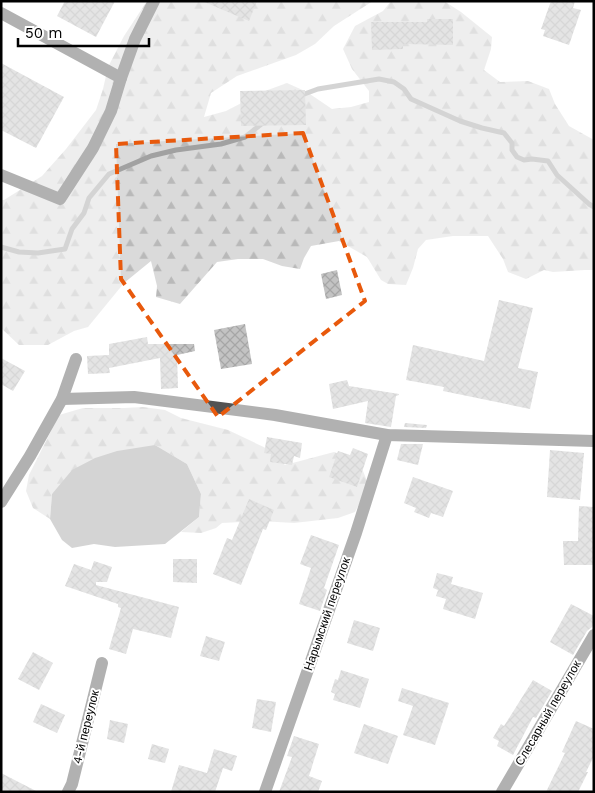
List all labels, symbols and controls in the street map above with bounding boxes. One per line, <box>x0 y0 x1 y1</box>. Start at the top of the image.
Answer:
scale bar <box>18 15 149 47</box>
text: 50 m <box>25 24 62 42</box>
street label: Нарымский переулок <box>301 555 353 672</box>
street label: Слесарный переулок <box>512 657 584 768</box>
street label: 4-й переулок <box>70 688 102 765</box>

